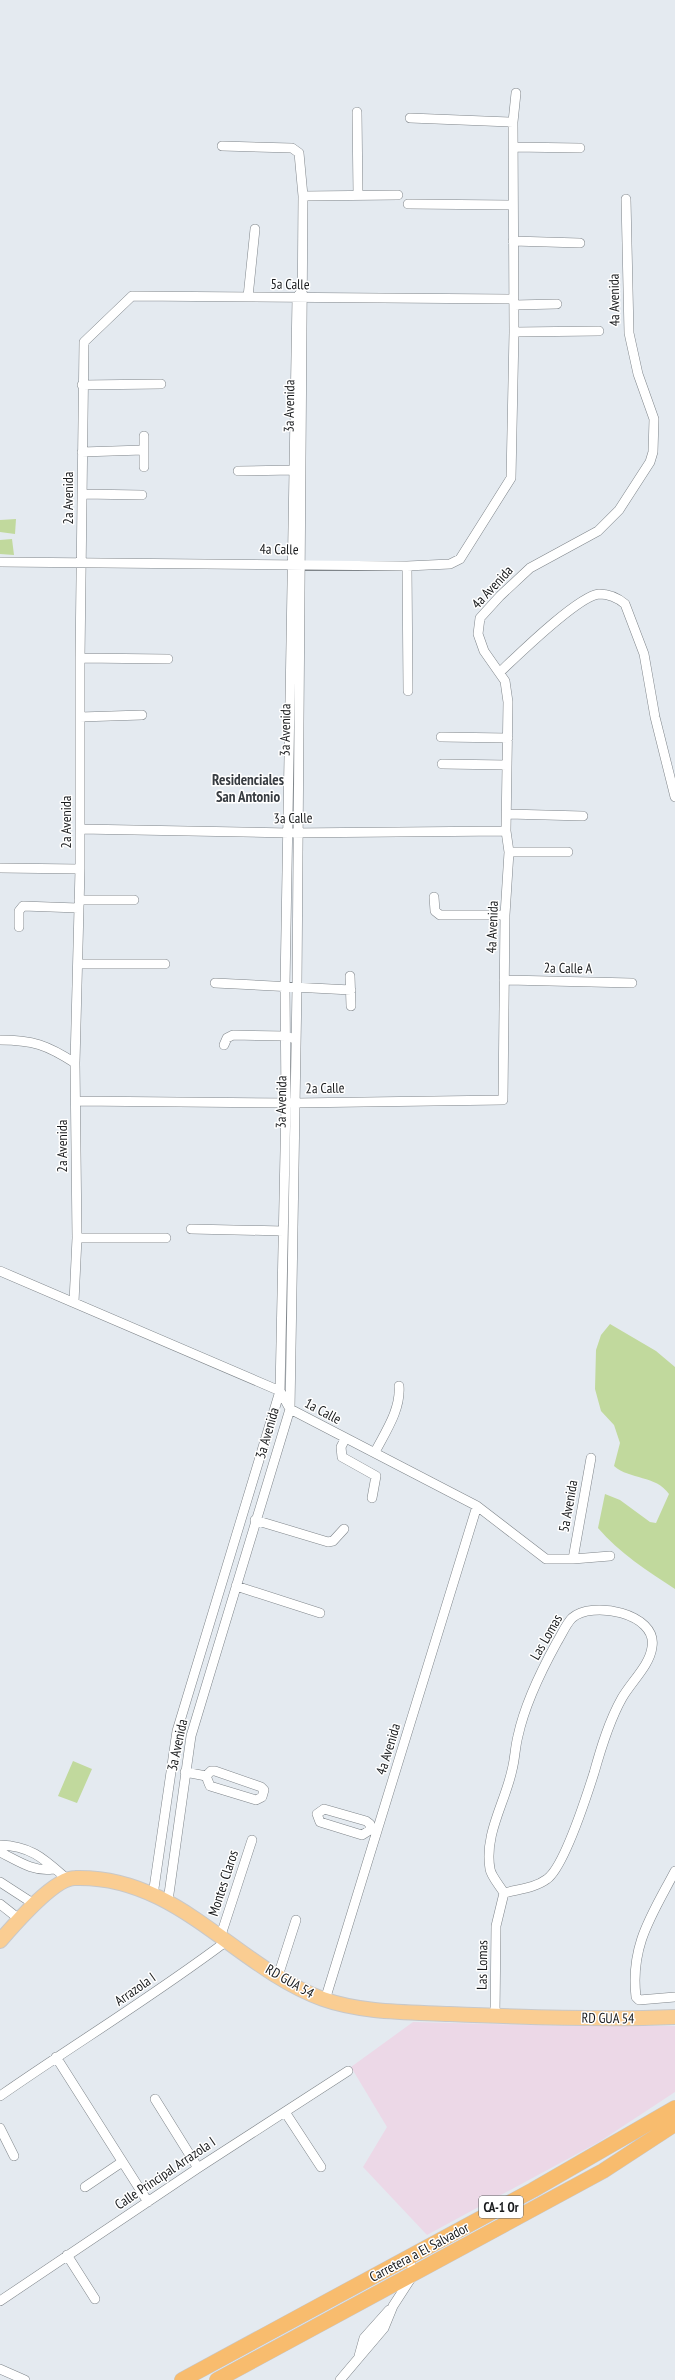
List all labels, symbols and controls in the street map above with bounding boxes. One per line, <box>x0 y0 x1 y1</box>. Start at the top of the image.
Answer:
street label: 4a Avenida <box>605 273 623 327</box>
street label: 5a Calle <box>270 275 310 293</box>
street label: 3a Avenida <box>280 379 298 433</box>
street label: 2a Avenida <box>59 472 77 524</box>
street label: 4a Calle <box>259 540 299 558</box>
street label: 4a Avenida <box>467 562 517 612</box>
street label: 3a Avenida <box>276 703 294 757</box>
district label: Residenciales San Antonio <box>212 770 284 806</box>
street label: 2a Avenida <box>57 796 75 848</box>
street label: 3a Calle <box>273 809 313 827</box>
street label: 4a Avenida <box>482 900 502 954</box>
street label: 2a Calle A <box>544 959 593 977</box>
street label: 3a Avenida <box>272 1075 290 1129</box>
street label: 2a Calle <box>305 1079 345 1097</box>
street label: 2a Avenida <box>53 1120 71 1172</box>
street label: 1a Calle <box>302 1394 345 1428</box>
street label: 3a Avenida <box>251 1405 283 1461</box>
street label: 5a Avenida <box>555 1478 581 1534</box>
street label: Las Lomas <box>526 1611 566 1663</box>
street label: 3a Avenida <box>163 1717 191 1773</box>
street label: 4a Avenida <box>372 1721 404 1777</box>
street label: Montes Claros <box>204 1848 242 1918</box>
street label: Las Lomas <box>473 1940 491 1990</box>
street label: RD GUA 54 <box>263 1960 318 2002</box>
street label: Arrazola I <box>111 1968 159 2010</box>
street label: RD GUA 54 <box>581 2009 635 2027</box>
street label: Calle Principal Arrazola I <box>111 2133 219 2213</box>
road number: CA-1 Or <box>479 2196 523 2218</box>
street label: Carretera a El Salvador <box>366 2218 472 2286</box>

